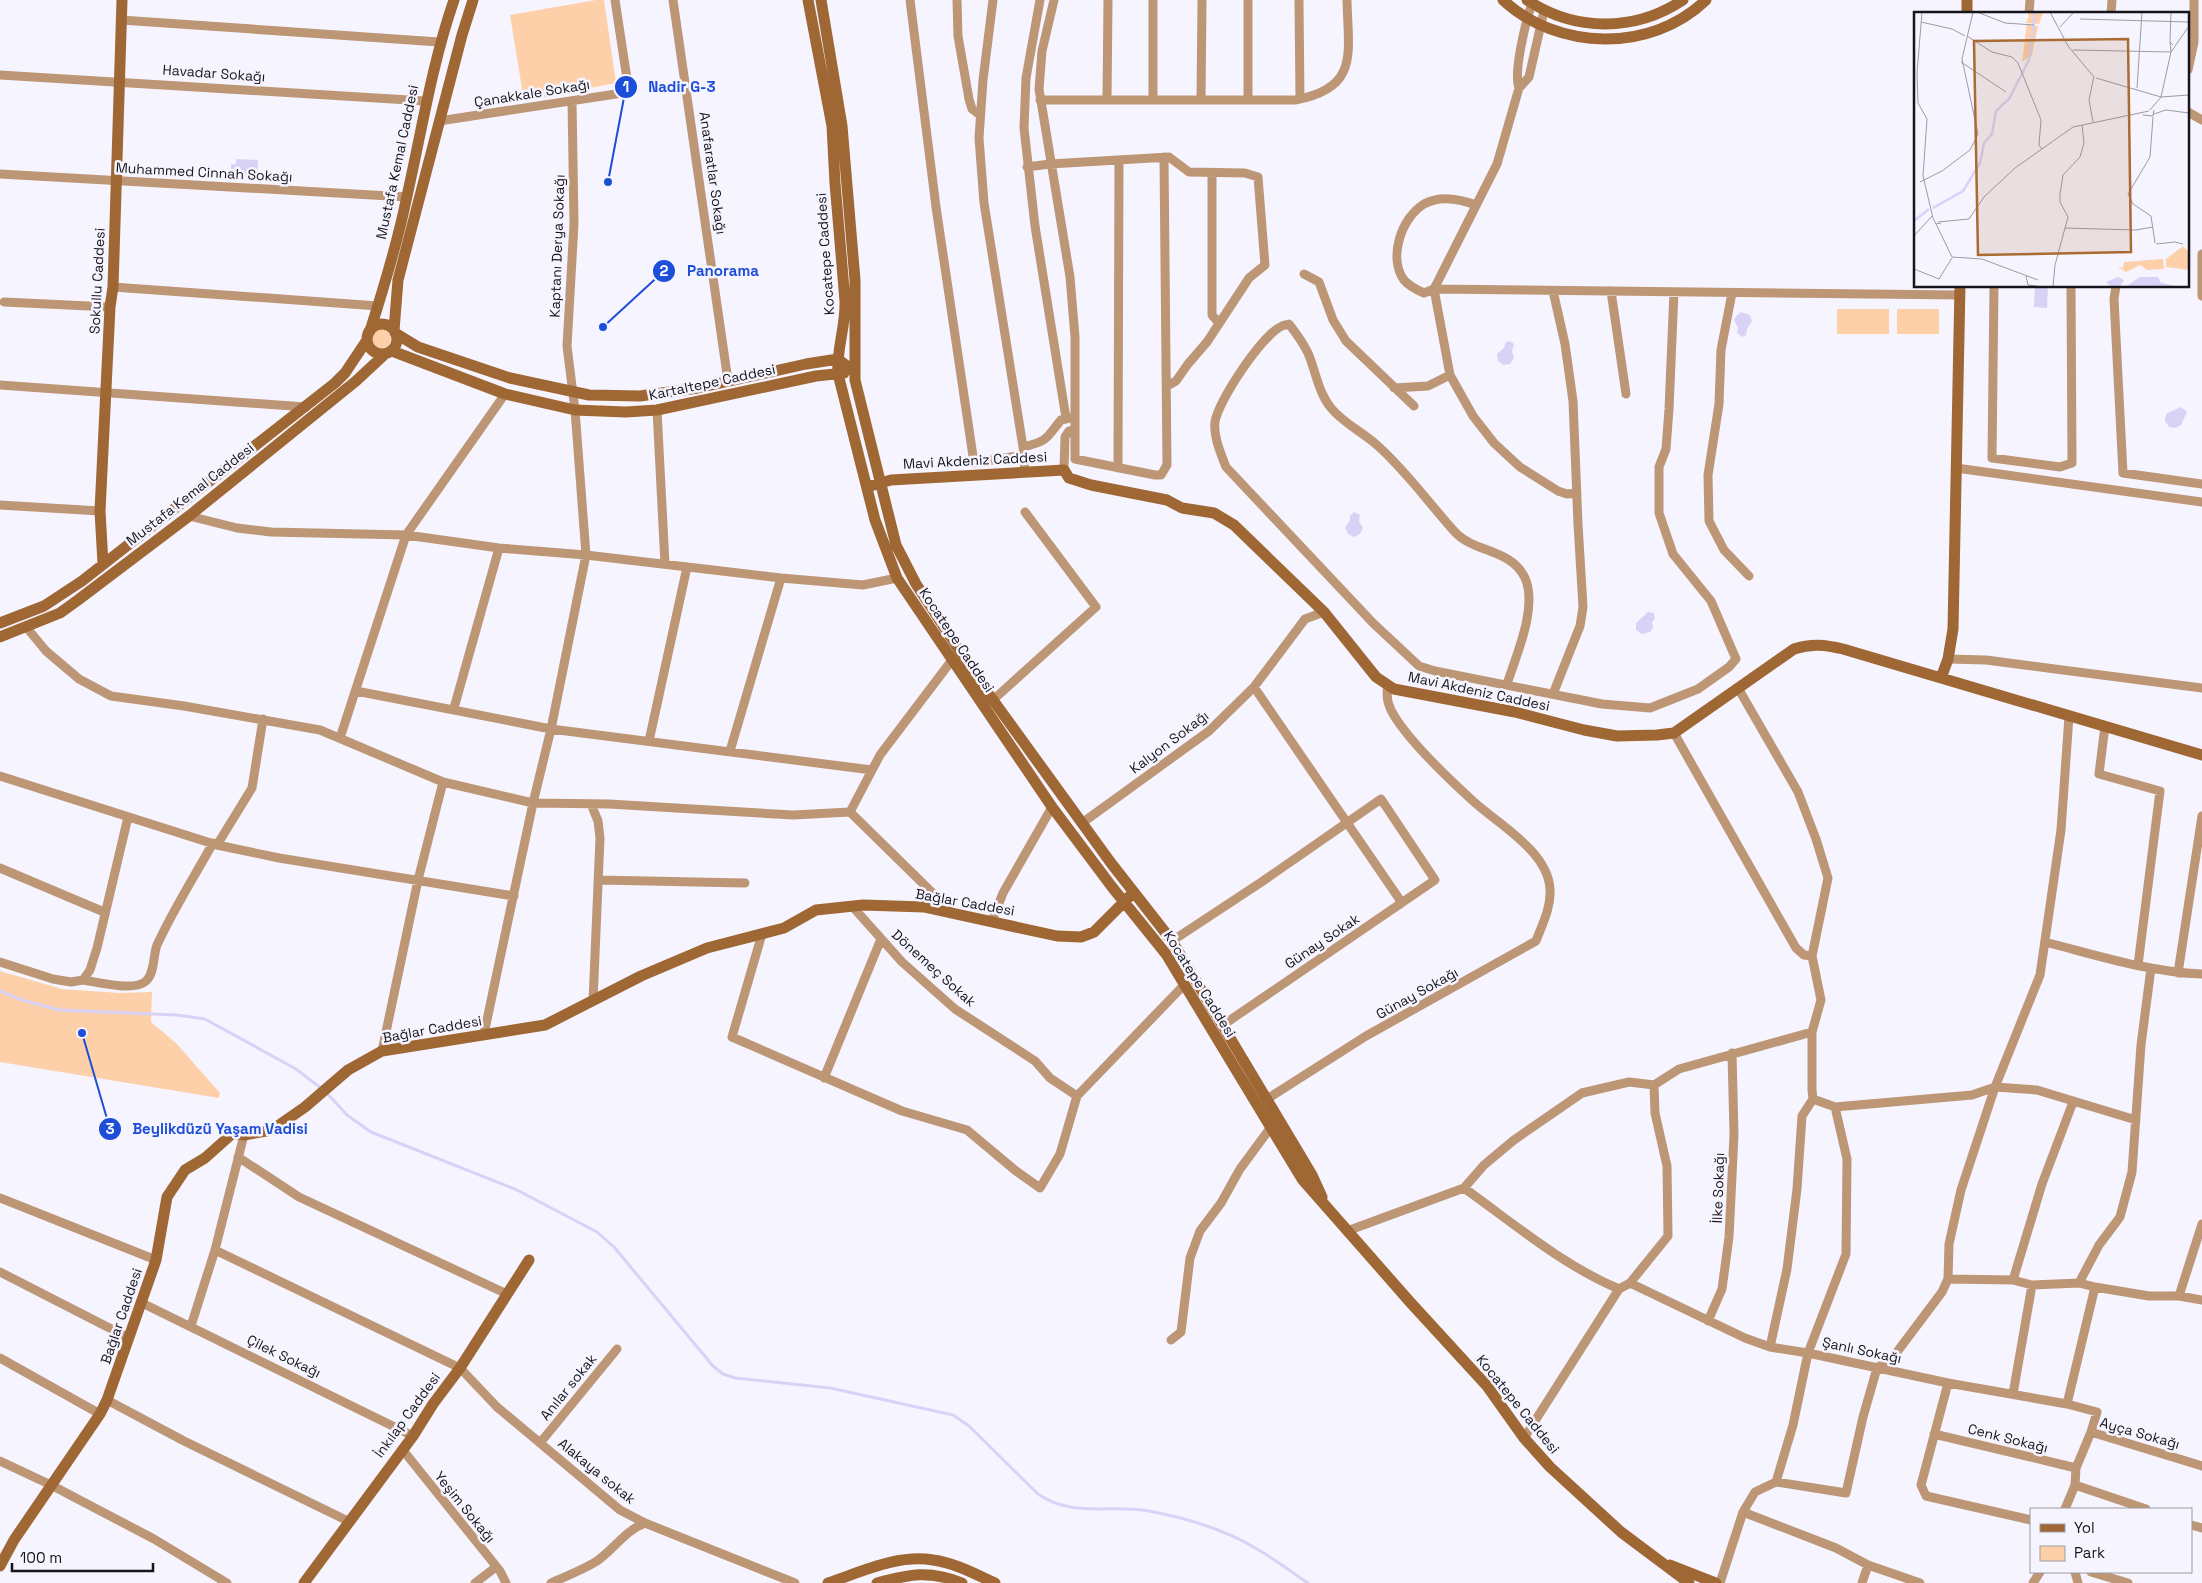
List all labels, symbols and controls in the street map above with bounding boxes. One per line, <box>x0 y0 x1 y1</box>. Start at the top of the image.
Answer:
inset map <box>1914 12 2190 288</box>
street label: Havadar Sokağı <box>162 60 266 86</box>
callout: Nadir G-3 <box>613 72 725 102</box>
street label: Çanakkale Sokağı <box>473 75 591 111</box>
text: 1 <box>623 77 629 96</box>
text: Nadir G-3 <box>648 77 716 96</box>
street label: Mustafa Kemal Caddesi <box>372 83 422 241</box>
street label: Anafaratlar Sokağı <box>695 111 731 235</box>
street label: Muhammed Cinnah Sokağı <box>115 158 293 186</box>
street label: Kaptanı Derya Sokağı <box>546 174 568 318</box>
street label: Kocatepe Caddesi <box>812 192 838 316</box>
street label: Sokullu Caddesi <box>85 227 109 335</box>
callout: Panorama <box>652 256 769 286</box>
text: 2 <box>660 261 669 280</box>
text: Panorama <box>687 261 759 280</box>
street label: Kartaltepe Caddesi <box>647 360 777 404</box>
street label: Mustafa Kemal Caddesi <box>123 439 257 549</box>
street label: Mavi Akdeniz Caddesi <box>902 447 1048 473</box>
street label: Kocatepe Caddesi <box>915 584 999 696</box>
street label: Mavi Akdeniz Caddesi <box>1407 667 1551 715</box>
street label: Kalyon Sokağı <box>1126 706 1212 778</box>
street label: Bağlar Caddesi <box>914 884 1016 920</box>
street label: Günay Sokak <box>1281 909 1363 973</box>
street label: Dönemeç Sokak <box>888 925 980 1011</box>
street label: Kocatepe Caddesi <box>1160 927 1240 1041</box>
street label: Günay Sokağı <box>1373 963 1461 1023</box>
street label: Bağlar Caddesi <box>381 1011 483 1047</box>
callout: Beylikdüzü Yaşam Vadisi <box>97 1114 318 1144</box>
text: 3 <box>105 1119 115 1138</box>
text: Beylikdüzü Yaşam Vadisi <box>132 1119 308 1138</box>
street label: İlke Sokağı <box>1708 1152 1728 1224</box>
street label: Bağlar Caddesi <box>96 1266 146 1366</box>
street label: Çilek Sokağı <box>244 1330 324 1382</box>
street label: Şanlı Sokağı <box>1821 1333 1903 1367</box>
street label: Anılar sokak <box>536 1350 601 1424</box>
street label: Kocatepe Caddesi <box>1473 1351 1563 1457</box>
street label: İnkılap Caddesi <box>370 1369 444 1461</box>
street label: Ayça Sokağı <box>2098 1413 2182 1453</box>
street label: Cenk Sokağı <box>1966 1419 2050 1457</box>
street label: Alakaya sokak <box>555 1434 640 1508</box>
street label: Yeşim Sokağı <box>431 1468 499 1546</box>
legend <box>2030 1508 2192 1573</box>
text: Yol <box>2074 1518 2095 1537</box>
scale bar <box>12 1540 154 1572</box>
text: Park <box>2074 1543 2105 1562</box>
text: 100 m <box>20 1548 62 1567</box>

